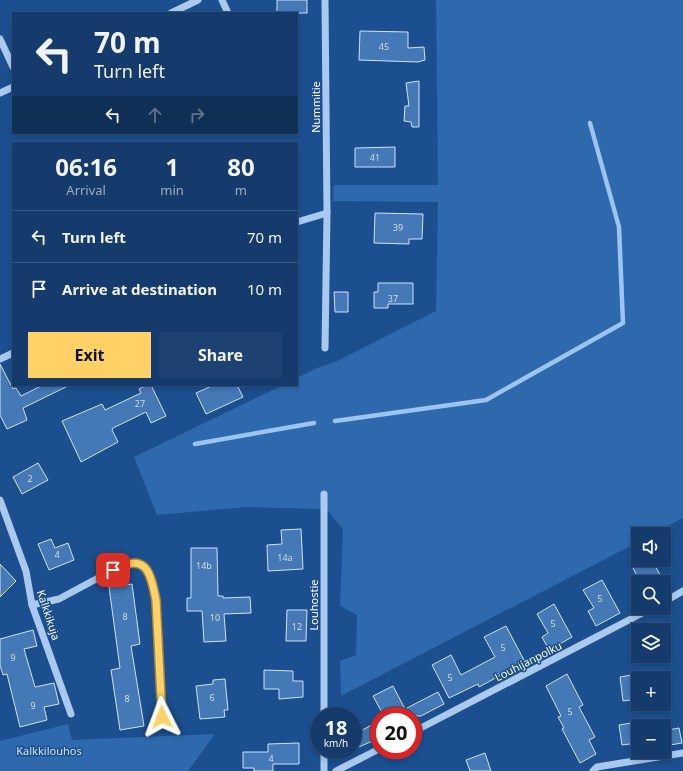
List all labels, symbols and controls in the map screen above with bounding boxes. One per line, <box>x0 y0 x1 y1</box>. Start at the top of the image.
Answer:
text: 70 m <box>94 23 161 61</box>
icon: left <box>28 28 80 80</box>
house number: 45 <box>379 40 389 53</box>
text: Turn left <box>94 59 165 83</box>
street label: Nummitie <box>308 81 323 133</box>
icon: left <box>102 104 124 126</box>
icon: ahead <box>144 104 166 126</box>
icon: right <box>186 104 208 126</box>
text: 06:16 <box>55 150 117 183</box>
text: 1 <box>165 150 179 183</box>
text: 80 <box>227 150 255 183</box>
house number: 41 <box>370 151 380 164</box>
text: Arrival <box>66 181 106 199</box>
text: min <box>160 181 184 199</box>
text: m <box>235 181 247 199</box>
house number: 39 <box>393 221 403 234</box>
icon: left <box>28 226 50 248</box>
text: Turn left <box>62 227 126 247</box>
text: 70 m <box>247 227 282 247</box>
icon: arrive <box>28 278 50 300</box>
text: Arrive at destination <box>62 279 217 299</box>
text: 10 m <box>247 279 282 299</box>
house number: 37 <box>388 292 398 305</box>
button: Exit <box>28 332 151 378</box>
button: Share <box>159 332 282 378</box>
house number: 27 <box>135 397 145 410</box>
house number: 2 <box>27 472 33 485</box>
map controls <box>631 527 671 759</box>
button: sound <box>631 527 671 567</box>
house number: 4 <box>54 548 60 561</box>
house number: 14a <box>277 551 293 564</box>
pin <box>96 553 130 587</box>
icon: arrive <box>102 559 124 581</box>
house number: 14b <box>196 559 212 572</box>
button: search <box>631 575 671 615</box>
street label: Louhostie <box>306 580 321 630</box>
street label: Kalkkikuja <box>34 588 64 642</box>
house number: 5 <box>597 592 603 605</box>
house number: 8 <box>122 610 128 623</box>
house number: 10 <box>210 611 220 624</box>
house number: 5 <box>550 617 556 630</box>
house number: 12 <box>292 620 302 633</box>
button: layers <box>631 623 671 663</box>
street label: Louhijanpolku <box>492 638 564 684</box>
house number: 5 <box>500 641 506 654</box>
house number: 9 <box>10 651 16 664</box>
house number: 5 <box>447 671 453 684</box>
button: + <box>631 671 671 711</box>
house number: 6 <box>209 691 215 704</box>
house number: 8 <box>124 692 130 705</box>
position arrow <box>141 696 183 738</box>
house number: 9 <box>30 699 36 712</box>
house number: 5 <box>567 705 573 718</box>
speed limit sign: 20 <box>370 707 422 759</box>
text: 18 <box>325 714 347 741</box>
button: − <box>631 719 671 759</box>
text: km/h <box>324 736 348 750</box>
park label: Kalkkilouhos <box>16 743 82 758</box>
house number: 4 <box>268 752 274 765</box>

